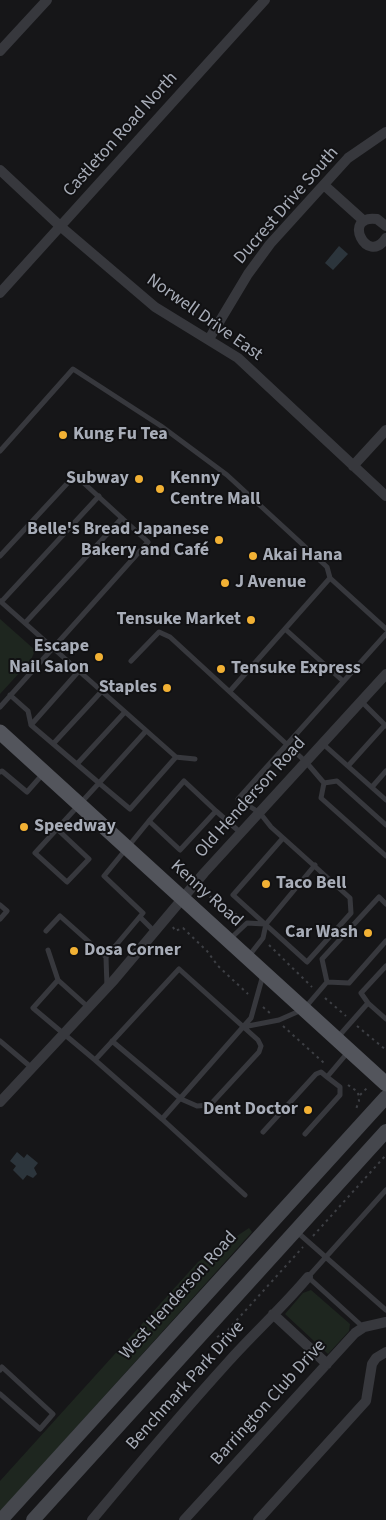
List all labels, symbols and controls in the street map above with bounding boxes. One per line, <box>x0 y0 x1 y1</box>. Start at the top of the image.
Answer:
street label: Castleton Road North <box>59 68 183 202</box>
street label: Ducrest Drive South <box>230 143 344 269</box>
street label: Norwell Drive East <box>142 270 266 366</box>
place label: Kung Fu Tea <box>73 424 168 446</box>
marker: Kung Fu Tea <box>57 429 69 441</box>
place label: Subway <box>66 468 129 490</box>
place label: Kenny Centre Mall <box>170 468 260 510</box>
marker: Subway <box>133 473 145 485</box>
marker: Kenny Centre Mall <box>154 483 166 495</box>
place label: Belle's Bread Japanese Bakery and Café <box>27 519 209 562</box>
marker: Belle's Bread Japanese Bakery and Café <box>213 534 225 546</box>
place label: Akai Hana <box>263 545 342 567</box>
marker: Akai Hana <box>247 550 259 562</box>
place label: J Avenue <box>235 572 306 594</box>
marker: J Avenue <box>219 577 231 589</box>
place label: Tensuke Market <box>117 609 241 631</box>
marker: Tensuke Market <box>245 614 257 626</box>
place label: Escape Nail Salon <box>9 636 89 679</box>
marker: Escape Nail Salon <box>93 651 105 663</box>
place label: Tensuke Express <box>231 658 361 680</box>
marker: Tensuke Express <box>215 663 227 675</box>
place label: Staples <box>99 677 157 699</box>
marker: Staples <box>161 682 173 694</box>
street label: Old Henderson Road <box>191 733 311 863</box>
place label: Speedway <box>34 816 116 838</box>
marker: Speedway <box>18 821 30 833</box>
street label: Kenny Road <box>166 856 246 932</box>
place label: Taco Bell <box>276 873 346 895</box>
marker: Taco Bell <box>260 878 272 890</box>
place label: Car Wash <box>285 922 358 944</box>
marker: Car Wash <box>362 927 374 939</box>
place label: Dosa Corner <box>84 940 181 962</box>
marker: Dosa Corner <box>68 945 80 957</box>
place label: Dent Doctor <box>203 1099 298 1121</box>
marker: Dent Doctor <box>302 1104 314 1116</box>
street label: West Henderson Road <box>116 1227 242 1365</box>
street label: Benchmark Park Drive <box>122 1317 250 1455</box>
street label: Barrington Club Drive <box>207 1336 331 1470</box>

